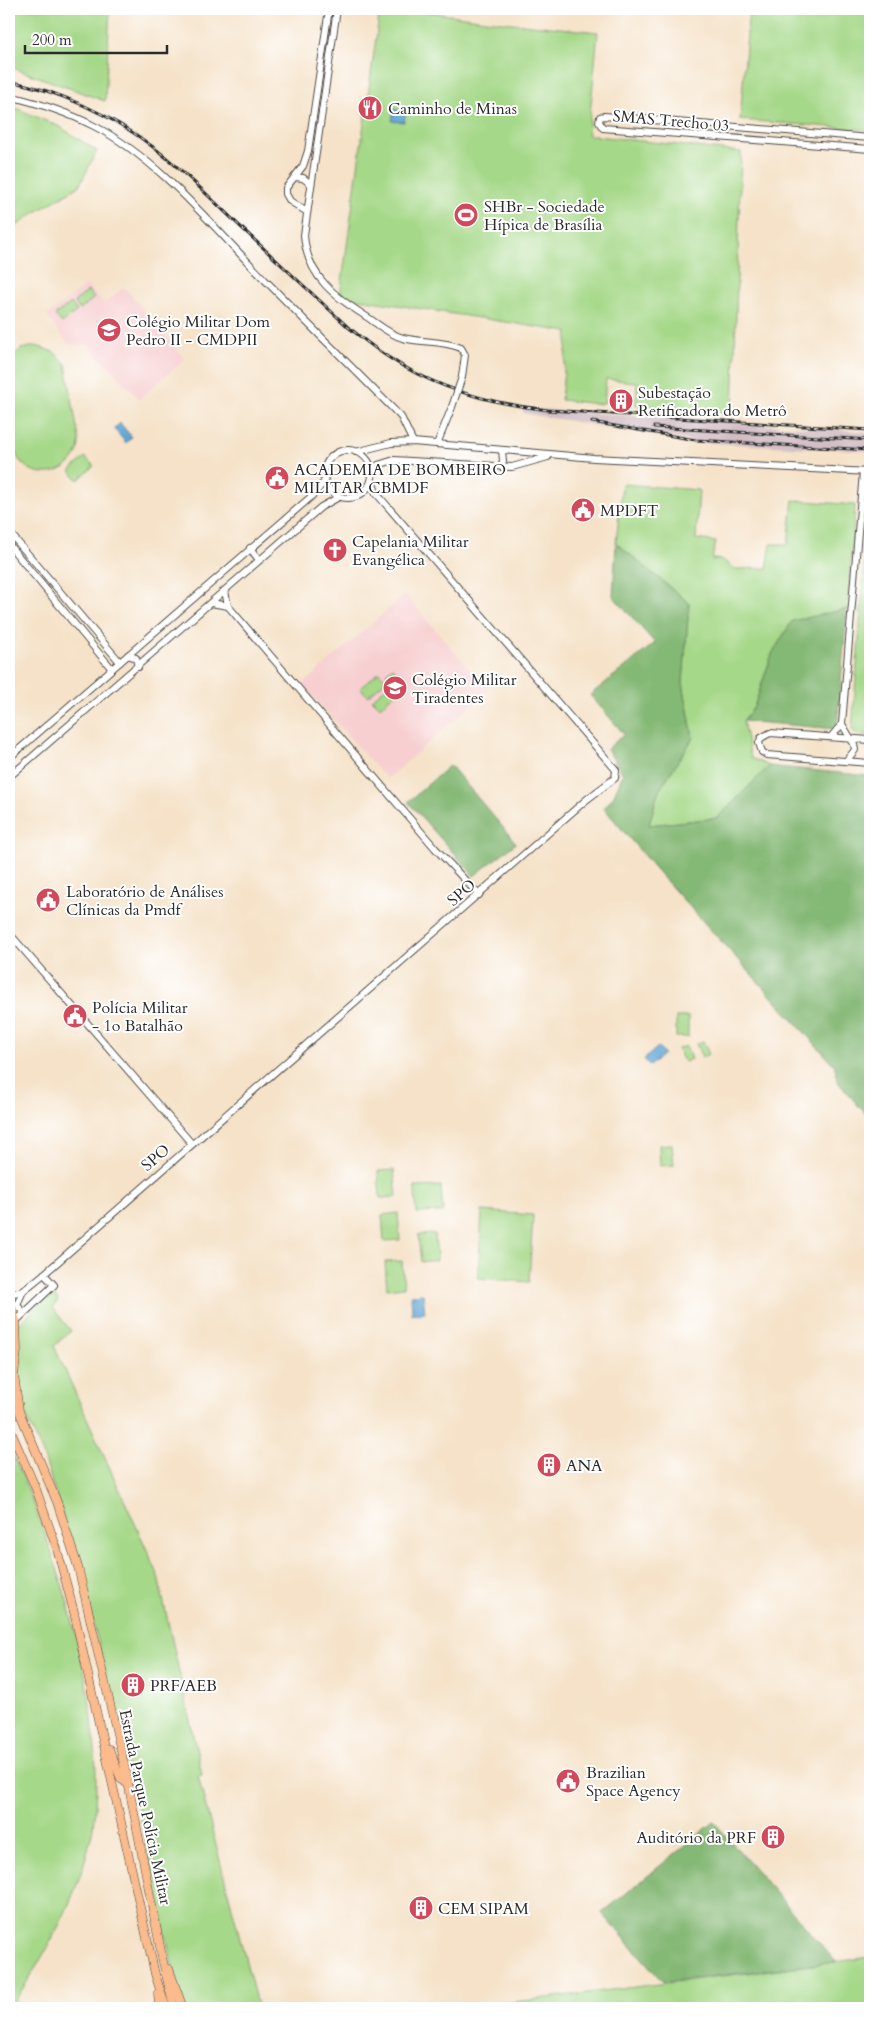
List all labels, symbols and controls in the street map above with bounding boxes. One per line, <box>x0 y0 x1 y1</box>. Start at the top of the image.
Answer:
scale bar <box>25 22 168 54</box>
text: 200 m <box>32 30 72 50</box>
restaurant icon: Caminho de Minas <box>357 95 383 121</box>
place label: Caminho de Minas <box>388 98 517 120</box>
street label: SMAS Trecho 03 <box>612 105 730 137</box>
place label: SHBr - Sociedade Hípica de Brasília <box>484 196 605 236</box>
sports icon: SHBr - Sociedade Hípica de Brasília <box>453 202 479 228</box>
place label: Colégio Militar Dom Pedro II - CMDPII <box>126 311 271 351</box>
school or university icon: Colégio Militar Dom Pedro II - CMDPII <box>96 317 122 343</box>
place label: Subestação Retificadora do Metrô <box>638 382 787 422</box>
building icon: Subestação Retificadora do Metrô <box>608 388 634 414</box>
place label: ACADEMIA DE BOMBEIRO MILITAR CBMDF <box>294 459 506 499</box>
public building icon: ACADEMIA DE BOMBEIRO MILITAR CBMDF <box>264 465 290 491</box>
public building icon: MPDFT <box>570 497 596 523</box>
place label: MPDFT <box>600 500 659 522</box>
place label: Capelania Militar Evangélica <box>352 531 469 571</box>
church icon: Capelania Militar Evangélica <box>322 537 348 563</box>
place label: Colégio Militar Tiradentes <box>412 669 517 709</box>
school or university icon: Colégio Militar Tiradentes <box>382 675 408 701</box>
street label: SPO <box>443 874 481 911</box>
place label: Laboratório de Análises Clínicas da Pmdf <box>66 881 224 921</box>
public building icon: Laboratório de Análises Clínicas da Pmdf <box>35 887 61 913</box>
place label: Polícia Militar - 1o Batalhão <box>92 997 188 1037</box>
public building icon: Polícia Militar - 1o Batalhão <box>62 1003 88 1029</box>
street label: SPO <box>137 1139 175 1176</box>
building icon: ANA <box>536 1452 562 1478</box>
place label: ANA <box>566 1455 603 1477</box>
building icon: PRF/AEB <box>120 1672 146 1698</box>
place label: PRF/AEB <box>150 1675 217 1697</box>
street label: Estrada Parque Polícia Militar <box>114 1707 177 1907</box>
place label: Brazilian Space Agency <box>586 1762 681 1802</box>
public building icon: Brazilian Space Agency <box>555 1768 581 1794</box>
building icon: Auditório da PRF <box>760 1824 786 1850</box>
place label: Auditório da PRF <box>636 1827 756 1849</box>
building icon: CEM SIPAM <box>408 1895 434 1921</box>
place label: CEM SIPAM <box>438 1898 529 1920</box>

